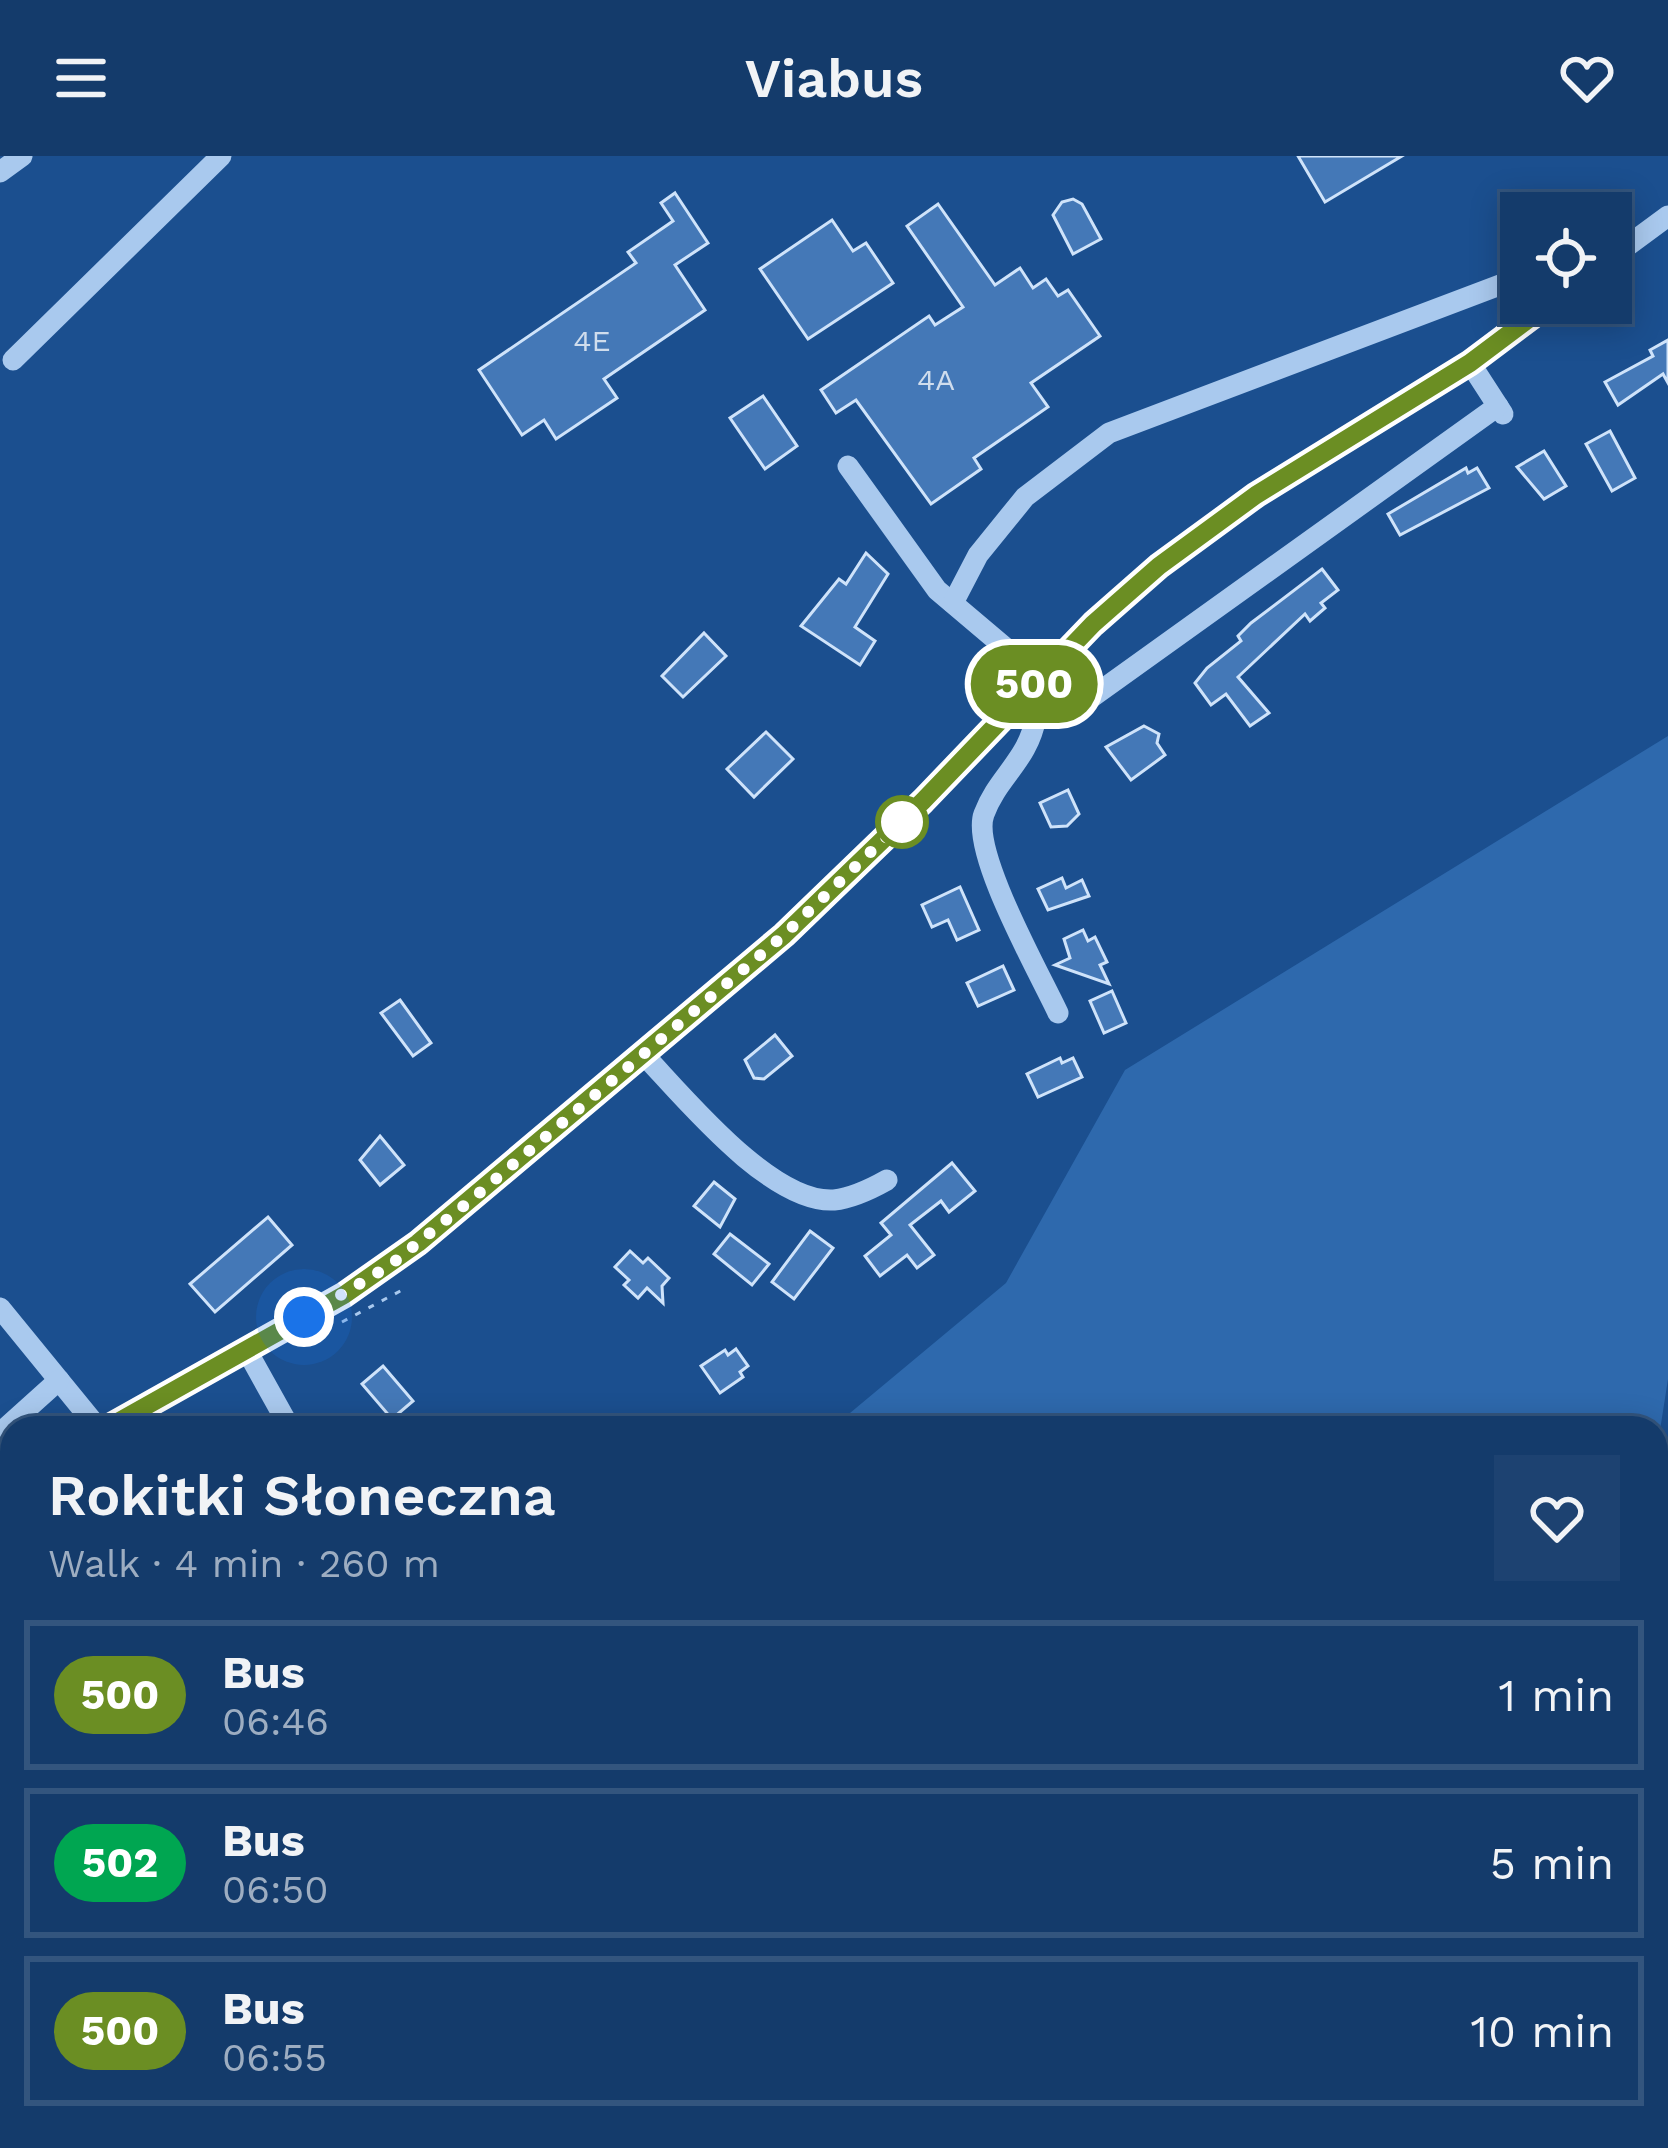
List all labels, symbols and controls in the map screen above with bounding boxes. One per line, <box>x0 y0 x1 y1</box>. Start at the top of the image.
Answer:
icon: menu <box>48 45 114 111</box>
icon: heart <box>1554 45 1620 111</box>
text: Viabus <box>745 47 923 110</box>
map controls <box>1500 192 1632 324</box>
button: locate <box>1500 192 1632 324</box>
house number: 4E <box>573 323 611 358</box>
house number: 4A <box>917 362 955 397</box>
line badge: 500 <box>965 645 1103 723</box>
text: 500 <box>995 659 1073 708</box>
unlabelled marker <box>877 797 927 847</box>
your location <box>274 1287 334 1347</box>
button: heart <box>1494 1455 1620 1581</box>
text: Rokitki Słoneczna <box>48 1462 555 1529</box>
text: Walk · 4 min · 260 m <box>48 1541 440 1586</box>
text: Bus <box>222 1646 305 1699</box>
text: 1 min <box>1498 1669 1614 1722</box>
text: 500 <box>81 1670 159 1719</box>
text: 06:46 <box>222 1699 329 1744</box>
text: Bus <box>222 1814 305 1867</box>
text: 5 min <box>1490 1837 1614 1890</box>
text: 502 <box>82 1838 158 1887</box>
text: 06:50 <box>222 1867 328 1912</box>
text: Bus <box>222 1982 305 2035</box>
text: 10 min <box>1470 2005 1614 2058</box>
text: 500 <box>81 2006 159 2055</box>
text: 06:55 <box>222 2035 327 2080</box>

